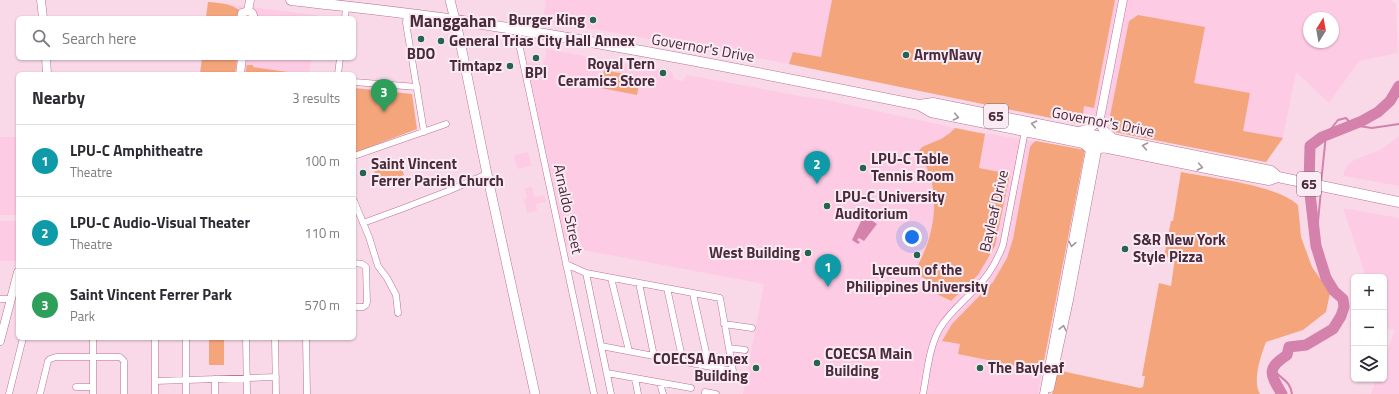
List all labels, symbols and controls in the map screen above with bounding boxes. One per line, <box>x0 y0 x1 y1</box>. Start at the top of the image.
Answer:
district label: Manggahan <box>409 8 497 34</box>
place label: Burger King <box>508 8 585 31</box>
north arrow <box>1303 12 1339 48</box>
marker: Burger King <box>588 15 598 25</box>
search box <box>16 16 356 60</box>
icon: search <box>30 27 52 49</box>
text: Search here <box>62 27 136 50</box>
street label: Governor's Drive <box>650 27 756 68</box>
place label: General Trias City Hall Annex <box>449 29 635 52</box>
marker: BDO <box>416 34 426 44</box>
marker: General Trias City Hall Annex <box>436 36 446 46</box>
place label: BDO <box>407 42 435 65</box>
place label: ArmyNavy <box>914 43 982 66</box>
marker: ArmyNavy <box>901 50 911 60</box>
place label: Royal Tern Ceramics Store <box>558 52 655 92</box>
marker: BPI <box>531 53 541 63</box>
place label: Timtapz <box>450 54 502 77</box>
marker: Timtapz <box>505 61 515 71</box>
place label: BPI <box>525 61 547 84</box>
marker: Royal Tern Ceramics Store <box>658 68 668 78</box>
pin: 3 <box>371 79 397 112</box>
text: Nearby <box>32 85 85 111</box>
text: 3 results <box>292 88 340 108</box>
street label: Governor's Drive <box>1050 100 1156 143</box>
road number: 65 <box>984 104 1008 128</box>
one-way arrow <box>953 112 959 121</box>
one-way arrow <box>1031 120 1037 128</box>
text: LPU-C Amphitheatre <box>70 139 203 162</box>
one-way arrow <box>1142 142 1148 151</box>
place label: LPU-C Table Tennis Room <box>871 147 954 187</box>
text: 1 <box>41 151 49 171</box>
text: 100 m <box>304 151 340 171</box>
pin: 2 <box>804 151 830 184</box>
place label: Saint Vincent Ferrer Parish Church <box>371 152 504 192</box>
text: Theatre <box>70 162 112 182</box>
street label: Arnaldo Street <box>548 162 589 257</box>
one-way arrow <box>1197 162 1203 170</box>
marker: LPU-C Table Tennis Room <box>858 163 868 173</box>
marker: Saint Vincent Ferrer Parish Church <box>358 168 368 178</box>
street label: Bayleaf Drive <box>973 168 1014 254</box>
road number: 65 <box>1297 172 1321 196</box>
place label: LPU-C University Auditorium <box>835 185 945 225</box>
marker: LPU-C University Auditorium <box>822 201 832 211</box>
text: LPU-C Audio-Visual Theater <box>70 211 250 234</box>
text: 2 <box>41 223 49 243</box>
text: 110 m <box>304 223 340 243</box>
your location <box>902 227 922 247</box>
place label: S&R New York Style Pizza <box>1133 228 1226 268</box>
text: Theatre <box>70 234 112 254</box>
place label: West Building <box>709 241 800 264</box>
one-way arrow <box>1068 241 1077 247</box>
marker: S&R New York Style Pizza <box>1120 244 1130 254</box>
marker: West Building <box>803 248 813 258</box>
marker: Lyceum of the Philippines University <box>912 250 922 260</box>
pin: 1 <box>815 254 841 287</box>
place label: Lyceum of the Philippines University <box>846 258 988 298</box>
map controls <box>1351 274 1387 382</box>
button: + <box>1351 274 1387 310</box>
text: Saint Vincent Ferrer Park <box>70 283 232 306</box>
text: 3 <box>41 295 49 315</box>
text: 570 m <box>304 295 340 315</box>
text: Park <box>70 306 95 326</box>
button: − <box>1351 310 1387 346</box>
one-way arrow <box>1059 325 1067 332</box>
place label: COECSA Main Building <box>825 342 912 382</box>
button: layers <box>1351 346 1387 382</box>
place label: COECSA Annex Building <box>653 347 748 387</box>
place label: The Bayleaf <box>988 356 1065 379</box>
marker: COECSA Main Building <box>812 358 822 368</box>
marker: COECSA Annex Building <box>751 363 761 373</box>
marker: The Bayleaf <box>975 363 985 373</box>

